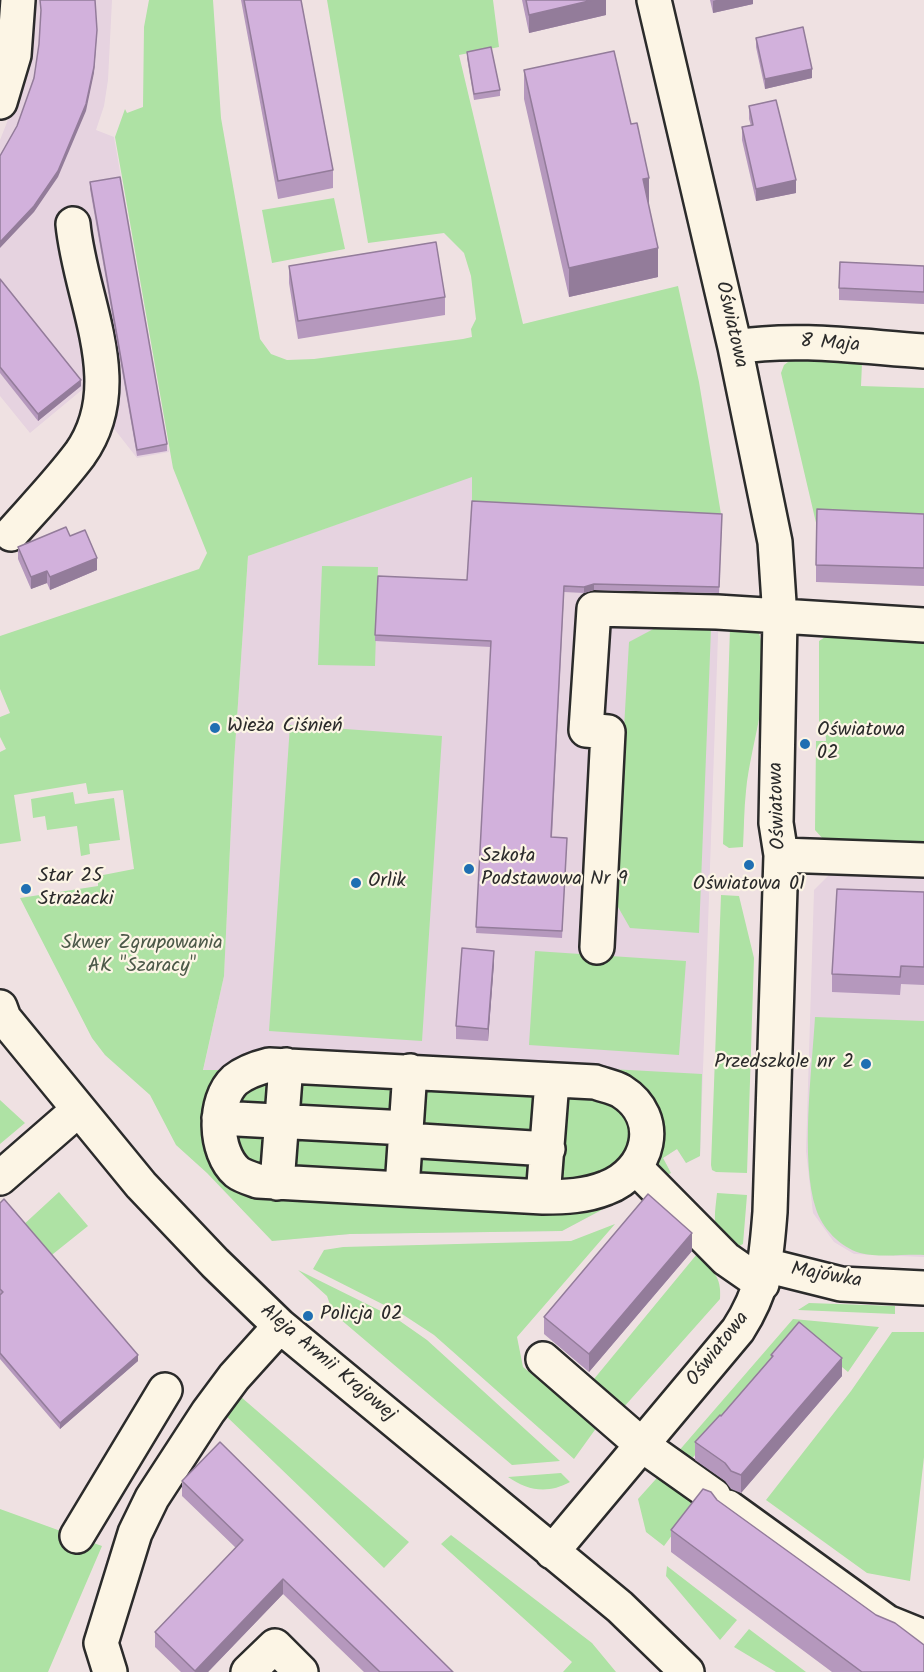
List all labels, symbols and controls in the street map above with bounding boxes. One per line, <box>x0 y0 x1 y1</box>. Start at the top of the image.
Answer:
street label: Oświatowa <box>708 279 752 371</box>
street label: 8 Maja <box>799 331 861 359</box>
place label: Wieża Ciśnień <box>227 716 343 740</box>
place label: Oświatowa 02 <box>817 720 905 767</box>
marker: Wieża Ciśnień <box>208 721 222 735</box>
marker: Oświatowa 02 <box>798 737 812 751</box>
street label: Oświatowa <box>765 762 793 850</box>
place label: Szkoła Podstawowa Nr 9 <box>481 846 628 893</box>
marker: Oświatowa 01 <box>742 858 756 872</box>
marker: Szkoła Podstawowa Nr 9 <box>462 862 476 876</box>
place label: Star 25 Strażacki <box>38 866 113 913</box>
place label: Orlik <box>368 871 406 895</box>
place label: Oświatowa 01 <box>693 874 805 898</box>
marker: Orlik <box>349 876 363 890</box>
marker: Star 25 Strażacki <box>19 882 33 896</box>
park label: Skwer Zgrupowania AK "Szaracy" <box>61 933 223 980</box>
place label: Przedszkole nr 2 <box>714 1052 854 1076</box>
marker: Przedszkole nr 2 <box>859 1057 873 1071</box>
street label: Majówka <box>789 1259 863 1295</box>
street label: Aleja Armii Krajowej <box>254 1300 400 1428</box>
place label: Policja 02 <box>320 1304 403 1328</box>
street label: Oświatowa <box>682 1308 756 1392</box>
marker: Policja 02 <box>301 1309 315 1323</box>

